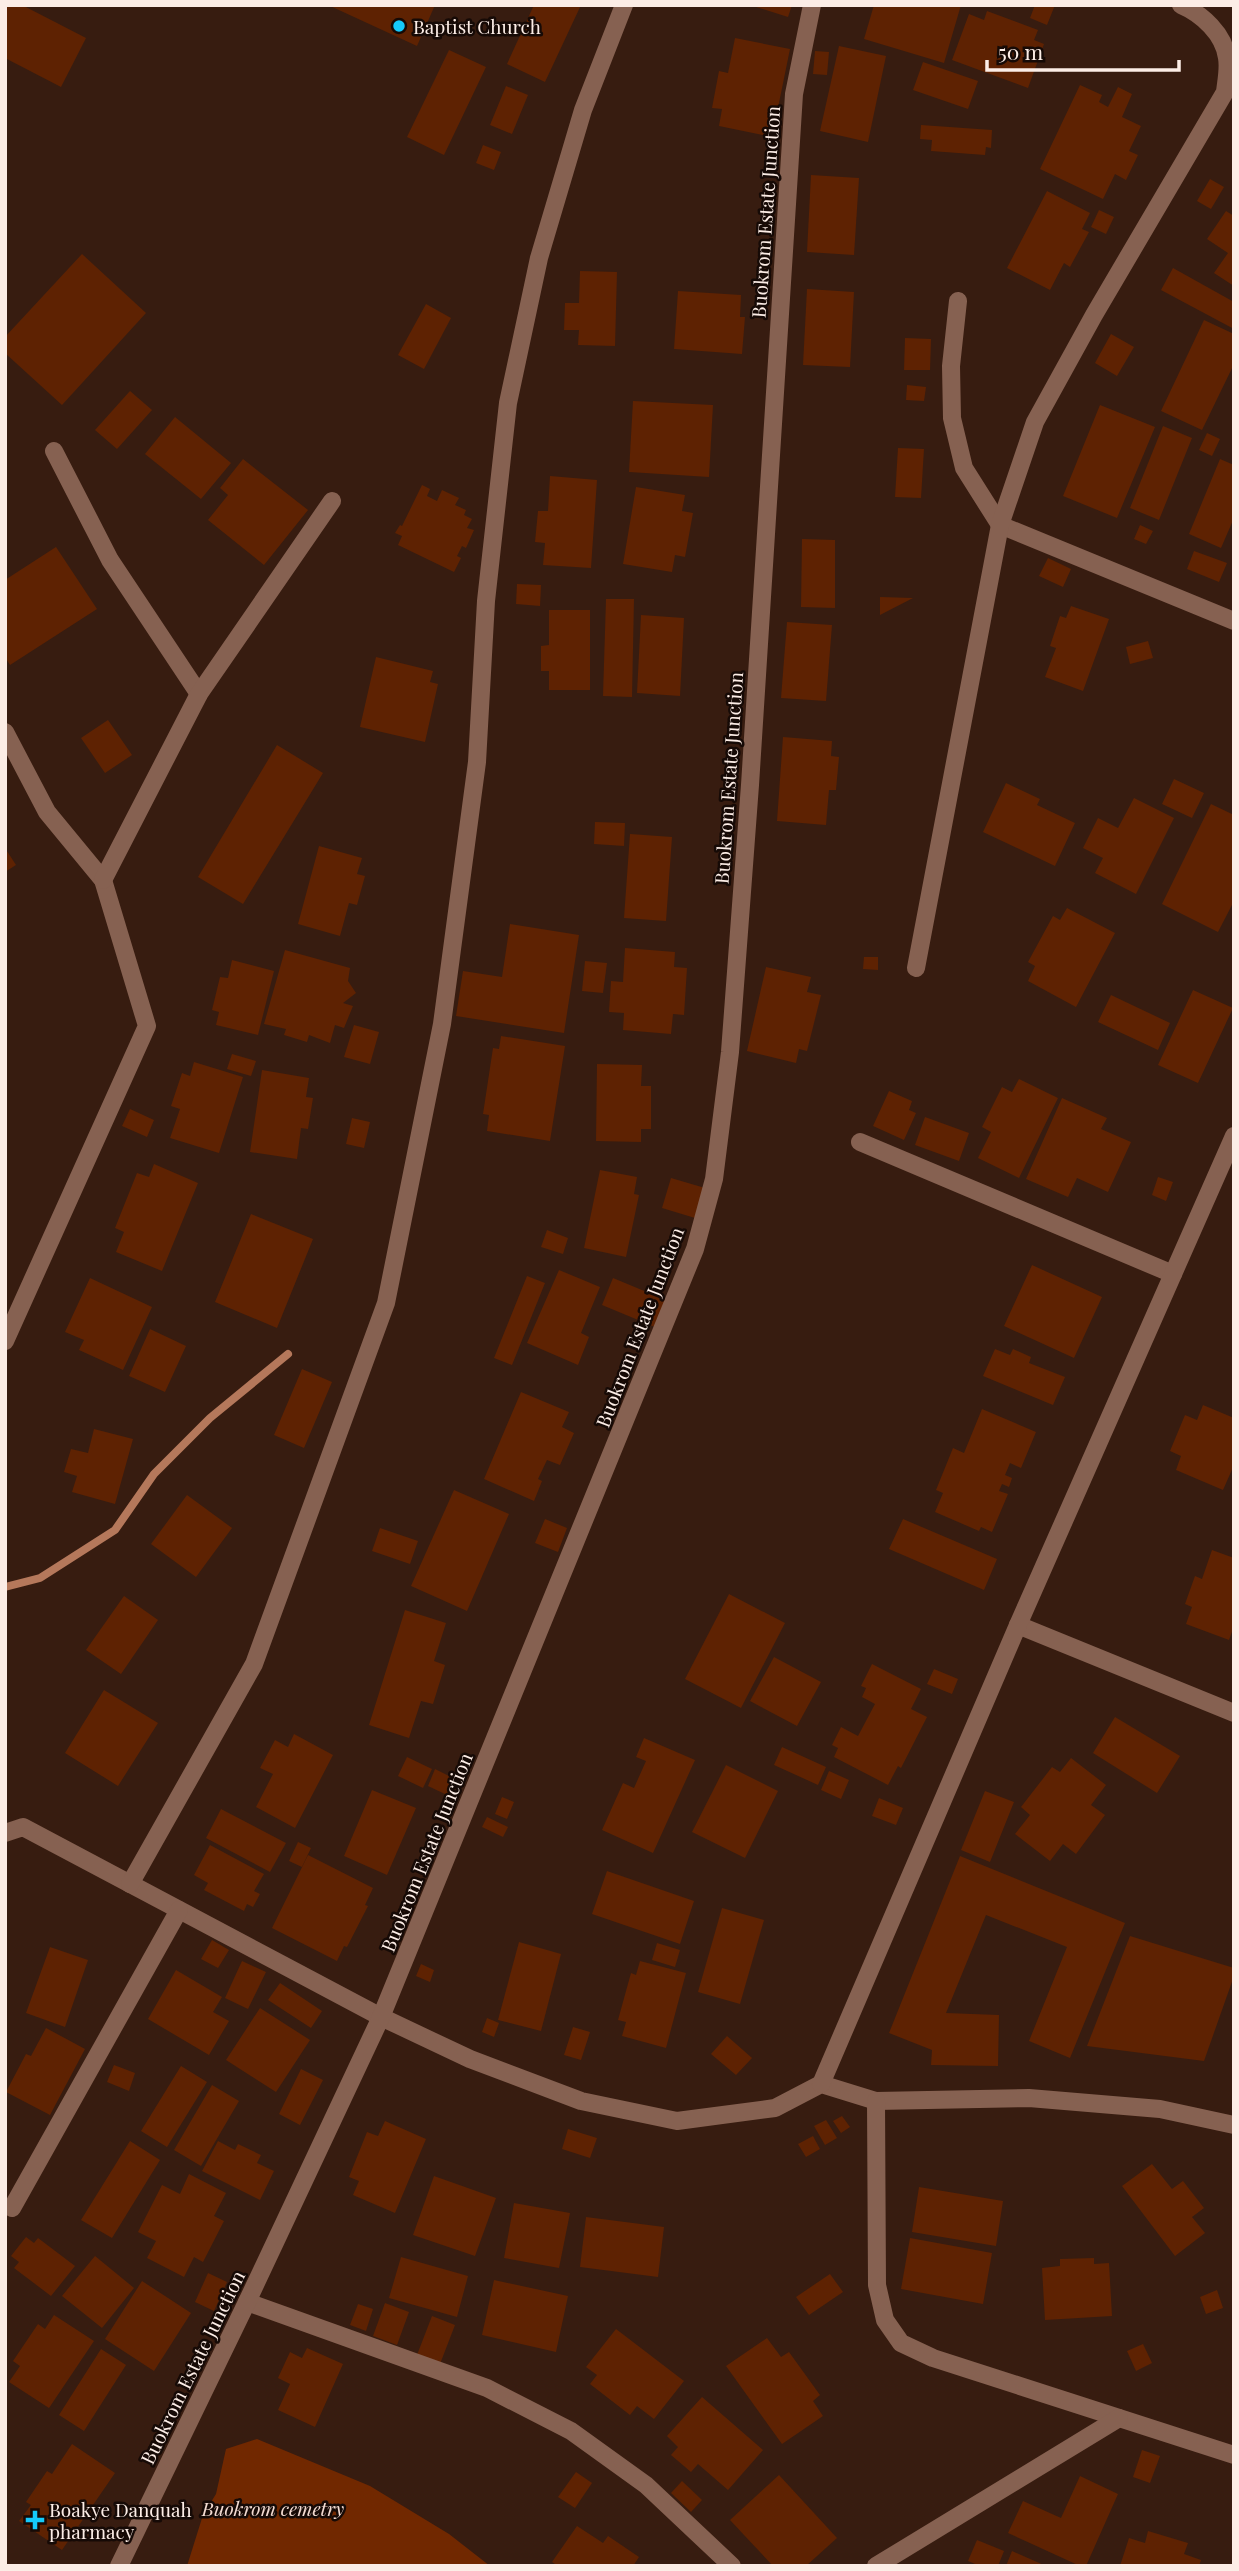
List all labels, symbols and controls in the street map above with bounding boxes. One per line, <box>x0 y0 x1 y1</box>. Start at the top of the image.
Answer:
place label: Baptist Church <box>413 13 541 39</box>
marker: Baptist Church <box>391 18 407 34</box>
scale bar <box>987 28 1180 72</box>
text: 50 m <box>998 37 1044 65</box>
street label: Buokrom Estate Junction <box>745 104 785 319</box>
street label: Buokrom Estate Junction <box>708 670 748 885</box>
street label: Buokrom Estate Junction <box>589 1223 689 1431</box>
street label: Buokrom Estate Junction <box>374 1748 478 1955</box>
street label: Buokrom Estate Junction <box>134 2265 251 2468</box>
park label: Buokrom cemetry <box>201 2495 344 2521</box>
place label: Boakye Danquah pharmacy <box>49 2496 192 2544</box>
marker: Boakye Danquah pharmacy <box>27 2512 43 2528</box>

